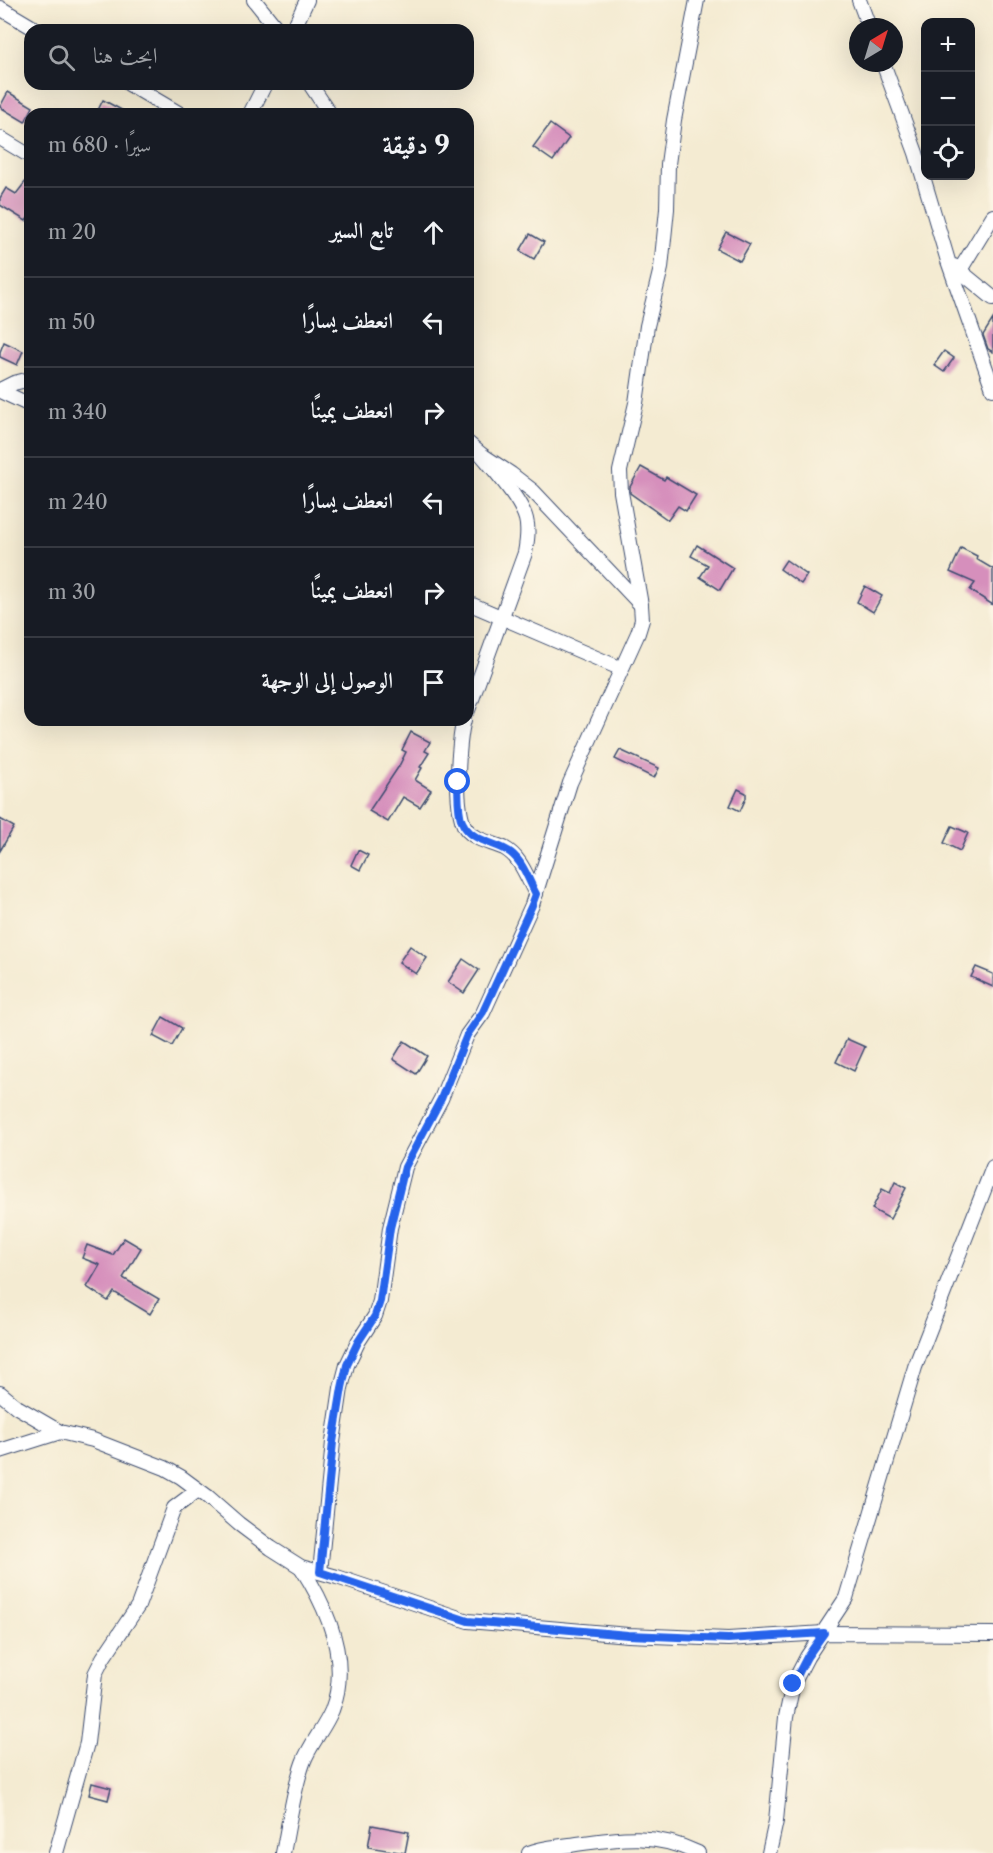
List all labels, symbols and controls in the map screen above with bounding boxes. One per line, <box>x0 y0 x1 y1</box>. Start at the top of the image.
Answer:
north arrow <box>849 18 903 72</box>
map controls <box>921 18 975 180</box>
button: + <box>921 18 975 72</box>
search box <box>24 24 474 90</box>
icon: search <box>45 41 78 74</box>
text: ابحث هنا <box>93 42 158 69</box>
button: − <box>921 72 975 126</box>
button: locate <box>921 126 975 180</box>
text: 9 دقيقة <box>383 129 450 161</box>
text: سيرًا · 680 m <box>48 133 151 157</box>
icon: ahead <box>417 216 450 249</box>
text: تابع السير <box>330 217 393 244</box>
text: 20 m <box>48 220 96 244</box>
icon: left <box>417 306 450 339</box>
text: انعطف يسارًا <box>302 307 393 334</box>
text: 50 m <box>48 310 96 334</box>
icon: right <box>417 396 450 429</box>
text: انعطف يمينًا <box>311 397 393 424</box>
text: 340 m <box>48 400 107 424</box>
icon: left <box>417 486 450 519</box>
text: انعطف يسارًا <box>302 487 393 514</box>
text: 240 m <box>48 490 108 514</box>
icon: right <box>417 576 450 609</box>
text: انعطف يمينًا <box>311 577 393 604</box>
text: 30 m <box>48 580 96 604</box>
icon: arrive <box>417 666 450 699</box>
text: الوصول إلى الوجهة <box>261 667 393 694</box>
route start <box>444 768 470 794</box>
route end <box>779 1670 805 1696</box>

